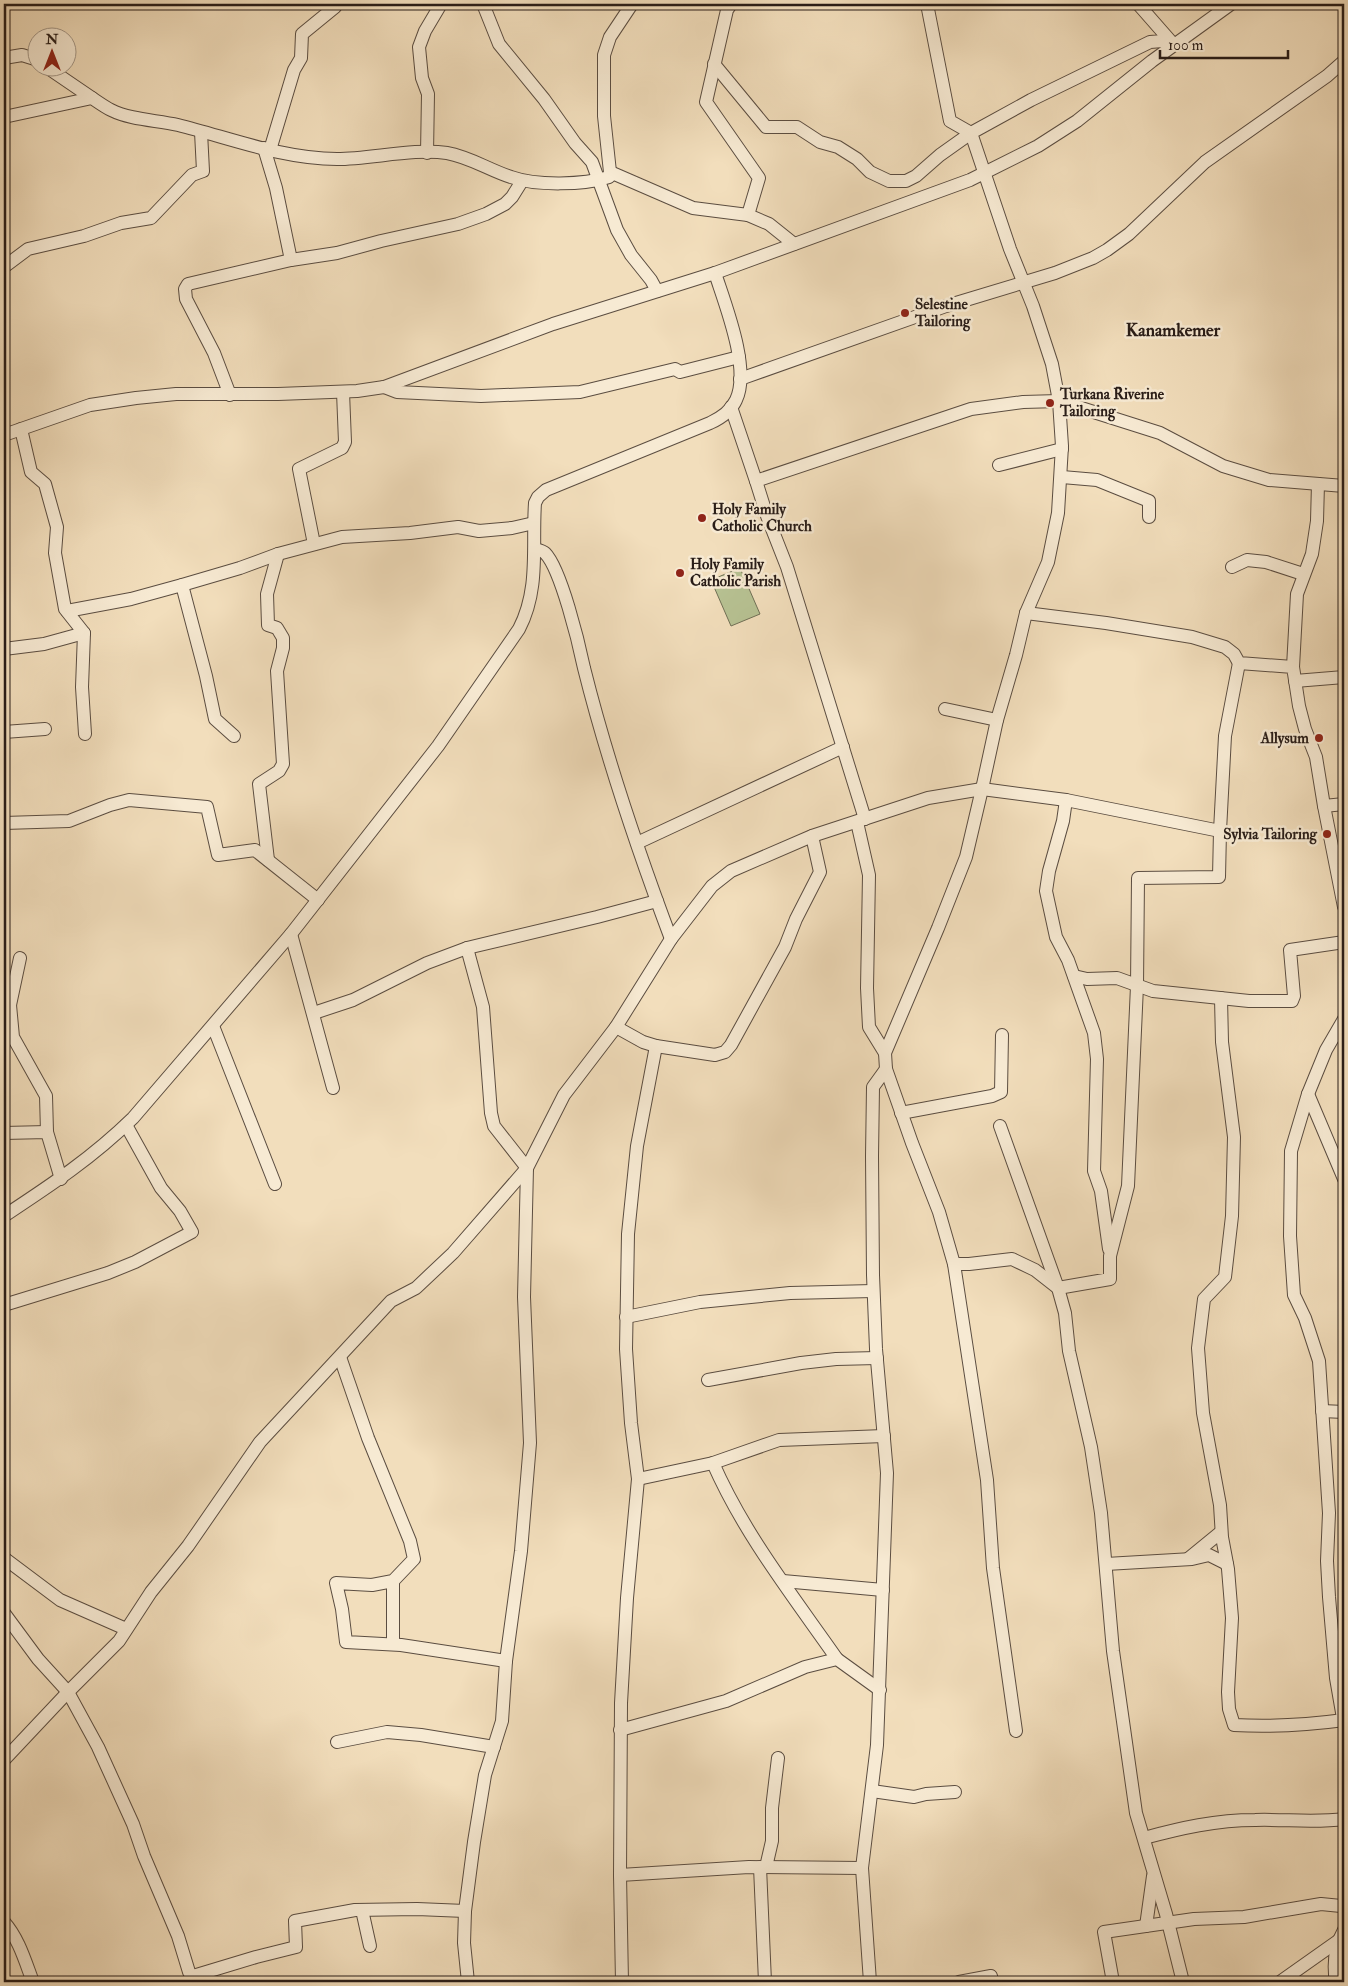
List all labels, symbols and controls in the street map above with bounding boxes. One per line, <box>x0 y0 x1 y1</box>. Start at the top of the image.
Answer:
north arrow <box>28 28 78 78</box>
scale bar <box>1160 28 1288 60</box>
text: N <box>45 31 59 48</box>
text: 100 m <box>1168 36 1204 55</box>
place label: Selestine Tailoring <box>914 295 971 332</box>
marker: Selestine Tailoring <box>899 307 911 319</box>
district label: Kanamkemer <box>1126 319 1221 342</box>
place label: Turkana Riverine Tailoring <box>1059 385 1165 422</box>
marker: Turkana Riverine Tailoring <box>1044 397 1056 409</box>
place label: Holy Family Catholic Church <box>712 500 812 536</box>
marker: Holy Family Catholic Church <box>696 512 708 524</box>
place label: Holy Family Catholic Parish <box>690 555 781 591</box>
marker: Holy Family Catholic Parish <box>674 567 686 579</box>
place label: Allysum <box>1260 729 1309 749</box>
marker: Allysum <box>1313 732 1325 744</box>
place label: Sylvia Tailoring <box>1223 825 1318 845</box>
marker: Sylvia Tailoring <box>1321 828 1333 840</box>

